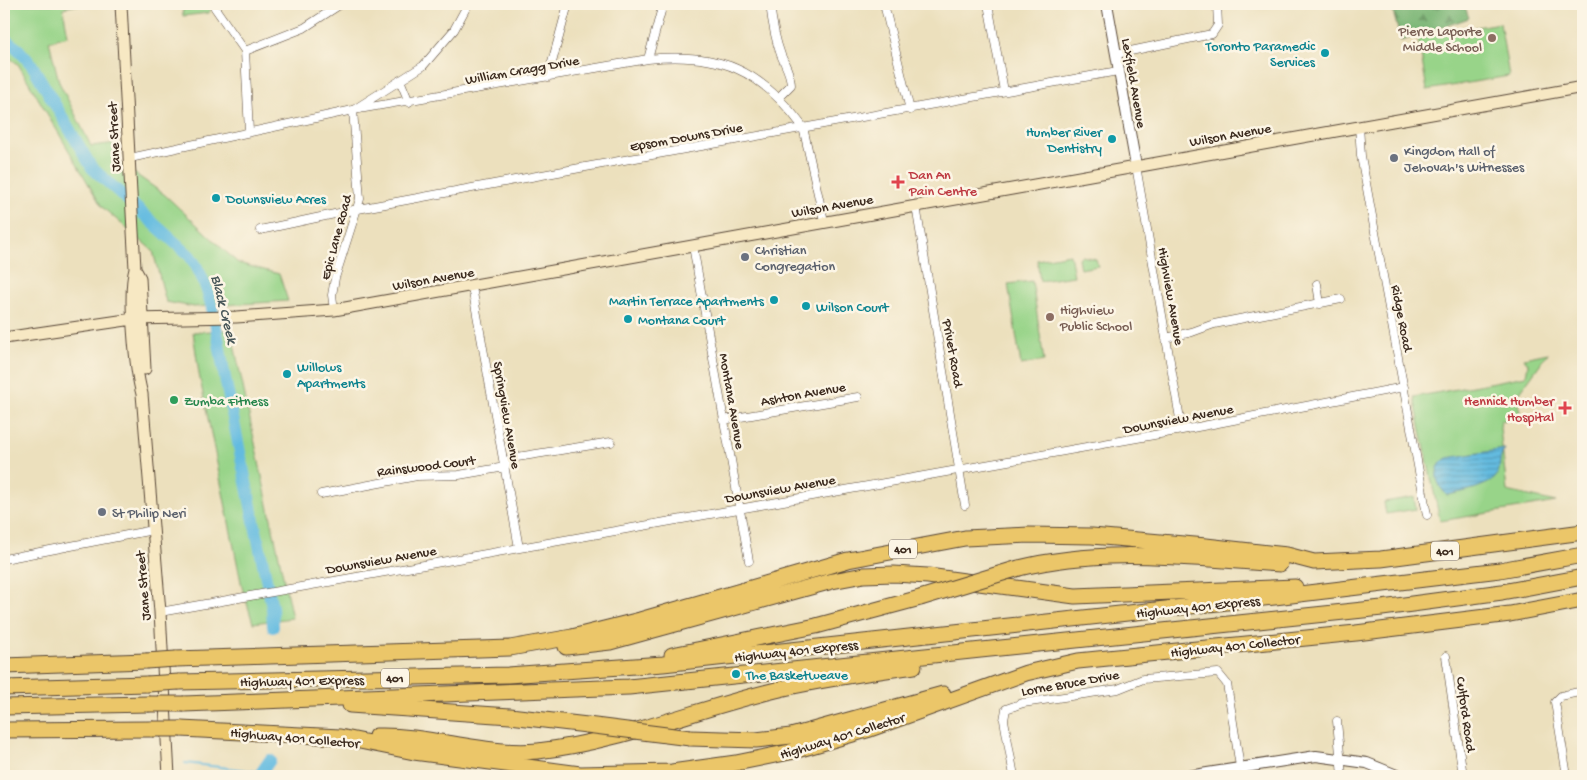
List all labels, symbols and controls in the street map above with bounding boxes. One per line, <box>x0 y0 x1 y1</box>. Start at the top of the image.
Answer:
place label: Pierre Laporte Middle School <box>1398 24 1483 57</box>
marker: Pierre Laporte Middle School <box>1486 32 1498 44</box>
street label: Lexfield Avenue <box>1116 37 1149 130</box>
place label: Toronto Paramedic Services <box>1205 39 1316 72</box>
marker: Toronto Paramedic Services <box>1319 47 1331 59</box>
street label: William Cragg Drive <box>464 53 581 90</box>
street label: Jane Street <box>105 100 126 172</box>
street label: Epsom Downs Drive <box>629 120 745 157</box>
street label: Wilson Avenue <box>1188 121 1273 152</box>
place label: Humber River Dentistry <box>1026 125 1103 158</box>
marker: Humber River Dentistry <box>1106 133 1118 145</box>
place label: Kingdom Hall of Jehovah's Witnesses <box>1404 144 1525 177</box>
marker: Kingdom Hall of Jehovah's Witnesses <box>1388 152 1400 164</box>
place label: Dan An Pain Centre <box>908 168 978 201</box>
marker: Dan An Pain Centre <box>891 175 905 189</box>
marker: Downsview Acres <box>210 192 222 204</box>
place label: Downsview Acres <box>225 192 327 209</box>
street label: Epic Lane Road <box>318 192 357 282</box>
street label: Wilson Avenue <box>790 192 875 223</box>
place label: Christian Congregation <box>755 243 835 276</box>
street label: Highview Avenue <box>1153 246 1187 348</box>
marker: Christian Congregation <box>739 251 751 263</box>
street label: Wilson Avenue <box>391 265 476 296</box>
water label: Black Creek <box>206 273 241 347</box>
street label: Ridge Road <box>1386 284 1416 355</box>
place label: Martin Terrace Apartments <box>609 294 765 311</box>
marker: Martin Terrace Apartments <box>768 294 780 306</box>
marker: Wilson Court <box>800 300 812 312</box>
place label: Wilson Court <box>816 300 890 317</box>
place label: Highview Public School <box>1059 303 1132 336</box>
marker: Highview Public School <box>1044 311 1056 323</box>
marker: Montana Court <box>622 313 634 325</box>
place label: Montana Court <box>638 313 726 330</box>
street label: Privet Road <box>937 317 966 391</box>
street label: Montana Avenue <box>714 352 747 451</box>
place label: Willows Apartments <box>297 360 366 393</box>
street label: Springview Avenue <box>488 360 523 471</box>
marker: Willows Apartments <box>281 368 293 380</box>
street label: Ashton Avenue <box>760 379 848 411</box>
marker: Zumba Fitness <box>168 394 180 406</box>
place label: Zumba Fitness <box>184 394 269 411</box>
place label: Hennick Humber Hospital <box>1464 394 1555 427</box>
street label: Downsview Avenue <box>1121 401 1236 440</box>
marker: Hennick Humber Hospital <box>1558 401 1572 415</box>
street label: Rainswood Court <box>376 453 478 482</box>
street label: Downsview Avenue <box>723 472 838 509</box>
marker: St Philip Neri <box>96 506 108 518</box>
place label: St Philip Neri <box>112 506 186 523</box>
road number: 401 <box>889 540 917 558</box>
road number: 401 <box>1431 542 1459 560</box>
street label: Downsview Avenue <box>324 543 439 580</box>
street label: Jane Street <box>133 549 156 621</box>
street label: Highway 401 Express <box>1136 593 1262 623</box>
street label: Highway 401 Collector <box>1170 632 1302 663</box>
street label: Highway 401 Express <box>734 637 860 667</box>
street label: Lorne Bruce Drive <box>1020 667 1121 701</box>
road number: 401 <box>381 668 409 688</box>
marker: The Basketweave <box>730 668 742 680</box>
place label: The Basketweave <box>745 668 849 685</box>
street label: Highway 401 Express <box>240 673 365 692</box>
street label: Culford Road <box>1451 676 1478 755</box>
street label: Highway 401 Collector <box>778 710 908 764</box>
street label: Highway 401 Collector <box>229 725 361 754</box>

